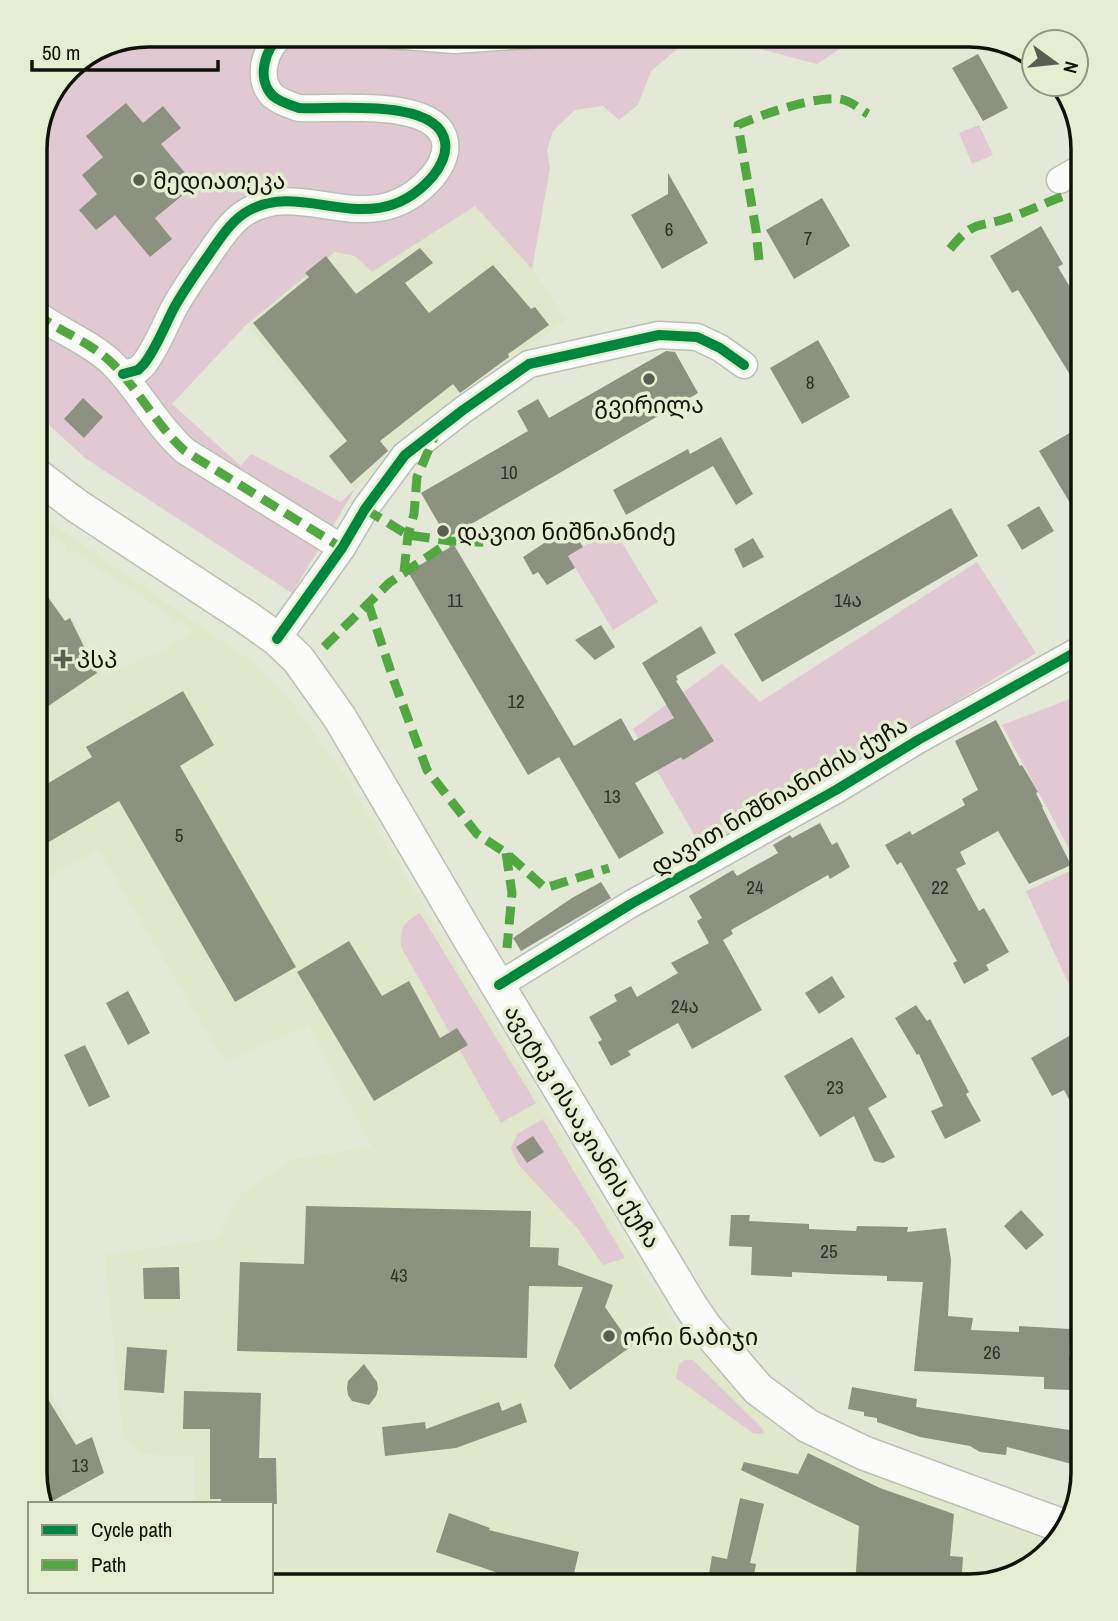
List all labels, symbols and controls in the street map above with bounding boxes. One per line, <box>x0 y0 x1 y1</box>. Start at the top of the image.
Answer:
scale bar <box>32 28 217 72</box>
north arrow <box>1020 28 1090 98</box>
text: 50 m <box>42 38 80 67</box>
text: N <box>1057 59 1085 76</box>
place label: მედიათეკა <box>153 165 285 196</box>
marker: მედიათეკა <box>131 172 147 188</box>
house number: 6 <box>665 216 673 242</box>
house number: 7 <box>804 225 813 251</box>
house number: 8 <box>806 369 814 395</box>
marker: გვირილა <box>641 371 657 387</box>
place label: გვირილა <box>594 389 704 420</box>
house number: 10 <box>500 459 518 485</box>
place label: დავით ნიშნიანიძე <box>457 516 676 547</box>
marker: დავით ნიშნიანიძე <box>435 523 451 539</box>
house number: 11 <box>447 587 463 613</box>
house number: 14ა <box>834 587 862 613</box>
place label: პსპ <box>77 644 117 675</box>
marker: პსპ <box>55 651 71 667</box>
house number: 12 <box>507 688 525 714</box>
street label: დავით ნიშნიანიძის ქუჩა <box>645 709 913 881</box>
house number: 13 <box>603 783 621 809</box>
house number: 5 <box>175 822 184 848</box>
house number: 24 <box>746 874 764 900</box>
house number: 22 <box>931 874 949 900</box>
house number: 24ა <box>671 993 699 1019</box>
street label: ავეტიკ ისააკიანის ქუჩა <box>498 998 668 1254</box>
house number: 23 <box>826 1074 844 1100</box>
house number: 25 <box>820 1238 838 1264</box>
house number: 43 <box>390 1262 408 1288</box>
place label: ორი ნაბიჯი <box>623 1321 758 1352</box>
marker: ორი ნაბიჯი <box>601 1328 617 1344</box>
house number: 26 <box>983 1339 1001 1365</box>
house number: 13 <box>71 1452 89 1478</box>
legend <box>28 1502 273 1593</box>
text: Cycle path <box>91 1515 172 1544</box>
text: Path <box>91 1550 126 1579</box>

